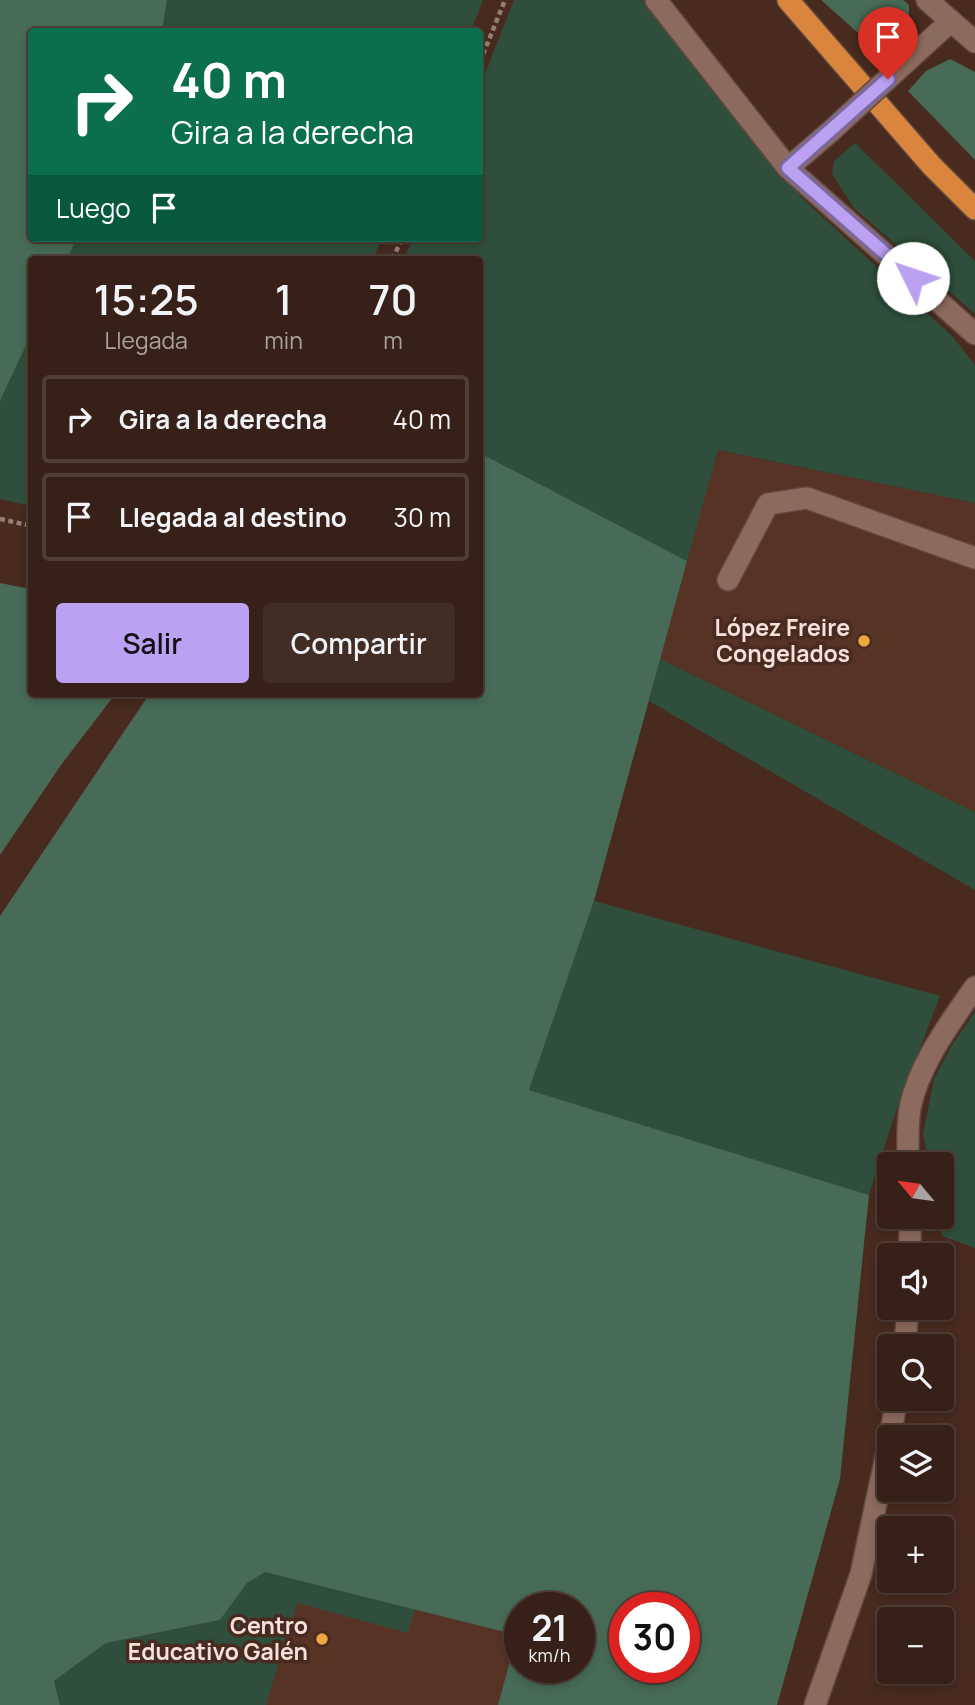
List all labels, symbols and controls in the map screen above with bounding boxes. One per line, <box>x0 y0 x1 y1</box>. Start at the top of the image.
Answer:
pin <box>858 7 918 79</box>
icon: arrive <box>869 18 907 56</box>
text: 40 m <box>171 46 287 113</box>
icon: right <box>56 56 147 147</box>
text: Gira a la derecha <box>171 110 414 154</box>
icon: arrive <box>145 189 183 227</box>
text: Luego <box>56 190 131 226</box>
position arrow <box>876 241 950 315</box>
text: 15:25 <box>94 270 199 328</box>
text: 1 <box>275 270 292 328</box>
text: 70 <box>368 270 417 328</box>
text: Llegada <box>104 324 188 356</box>
text: min <box>264 324 303 356</box>
text: m <box>383 324 403 356</box>
icon: right <box>60 400 98 438</box>
text: Gira a la derecha <box>119 401 327 437</box>
text: 40 m <box>393 401 451 437</box>
icon: arrive <box>60 498 98 536</box>
text: Llegada al destino <box>119 499 347 535</box>
text: 30 m <box>394 499 451 535</box>
button: Salir <box>56 603 249 683</box>
button: Compartir <box>263 603 455 683</box>
place label: López Freire Congelados <box>715 611 850 669</box>
marker: López Freire Congelados <box>856 633 872 649</box>
north arrow <box>877 1152 954 1228</box>
map controls <box>877 1152 954 1684</box>
button: sound <box>877 1243 954 1320</box>
button: search <box>877 1334 954 1411</box>
button: layers <box>877 1425 954 1502</box>
button: + <box>877 1516 954 1593</box>
speed limit sign: 30 <box>609 1592 700 1683</box>
text: 21 <box>531 1604 568 1652</box>
button: − <box>877 1607 954 1684</box>
place label: Centro Educativo Galén <box>128 1609 308 1667</box>
marker: Centro Educativo Galén <box>314 1631 330 1647</box>
text: km/h <box>529 1643 570 1667</box>

